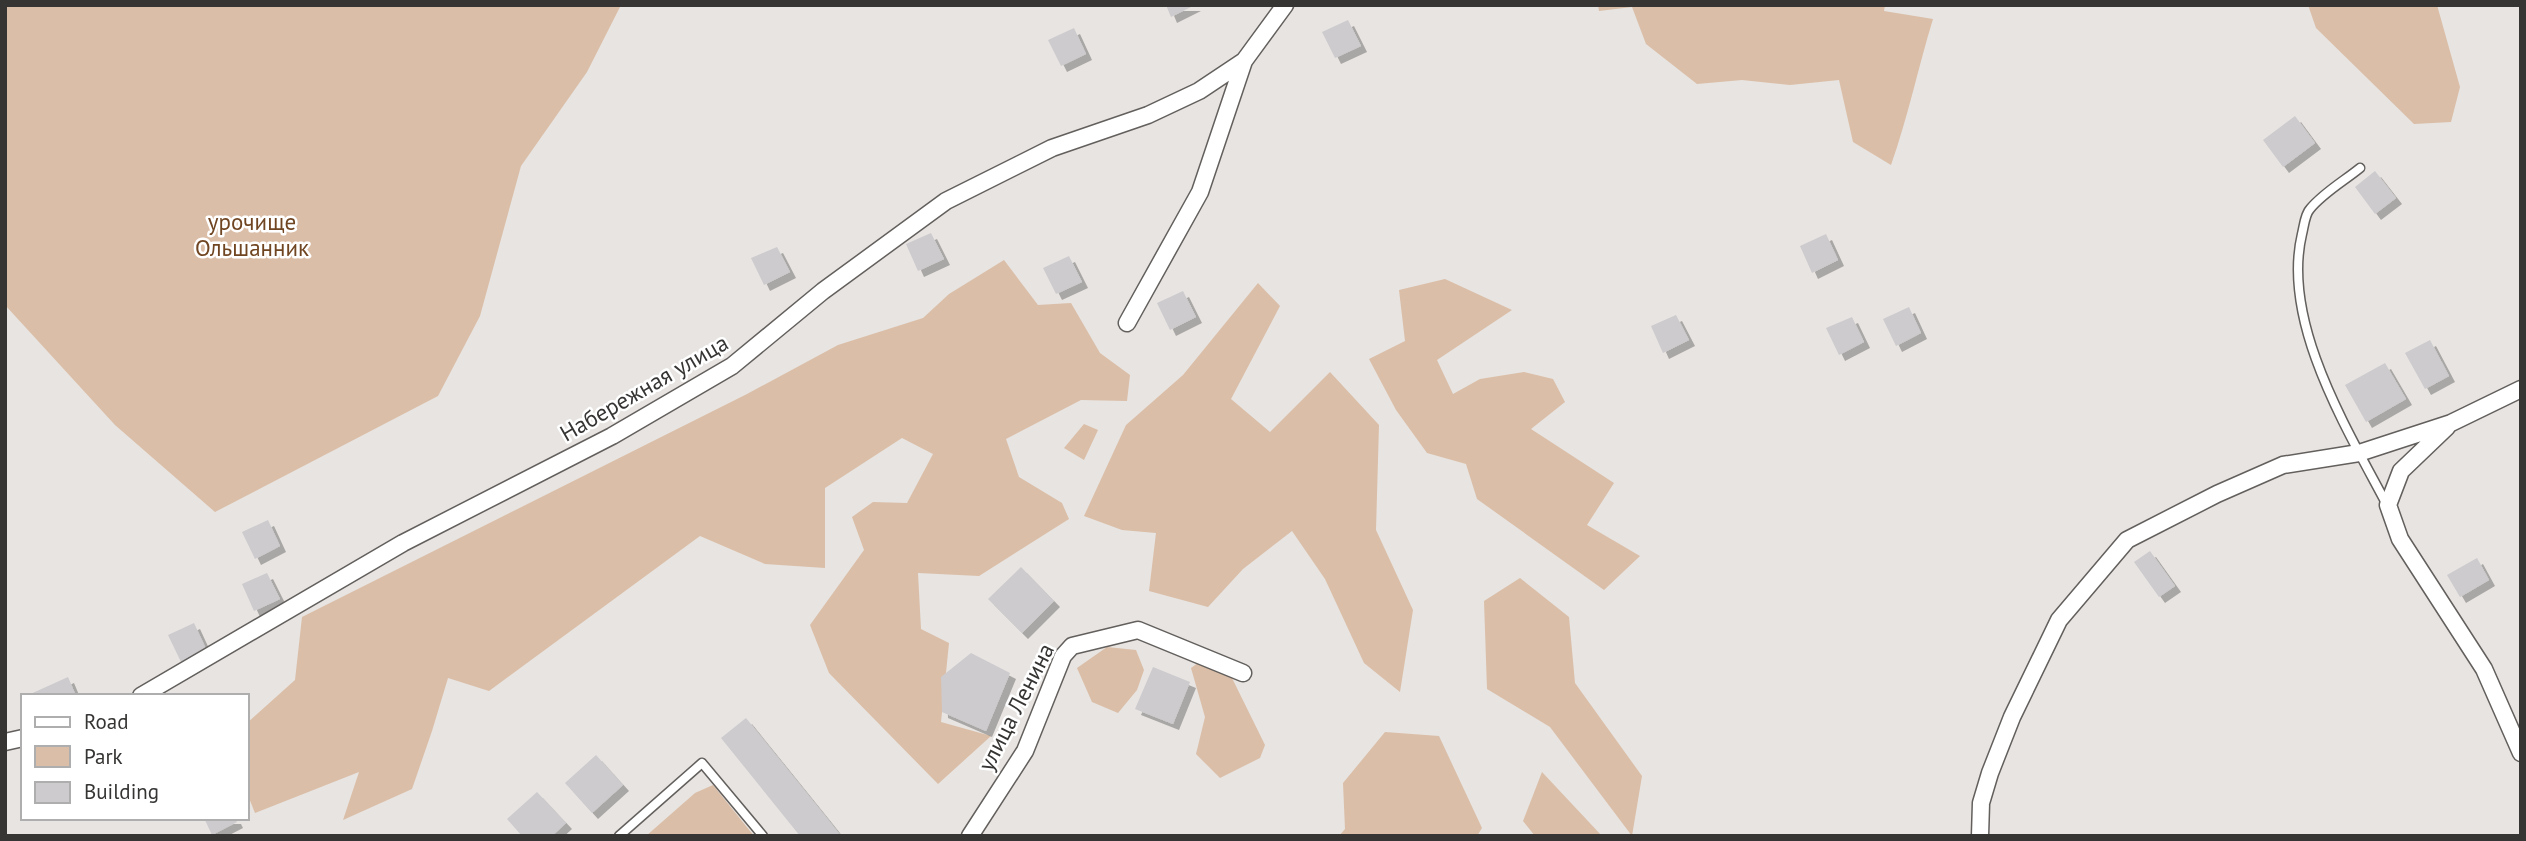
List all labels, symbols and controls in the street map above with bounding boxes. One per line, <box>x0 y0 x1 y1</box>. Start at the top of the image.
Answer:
park label: урочище Ольшанник <box>195 207 309 262</box>
street label: Набережная улица <box>554 328 733 447</box>
street label: улица Ленина <box>971 638 1060 775</box>
legend <box>21 694 248 820</box>
text: Road <box>84 708 128 735</box>
text: Park <box>84 743 123 770</box>
text: Building <box>84 778 159 805</box>

